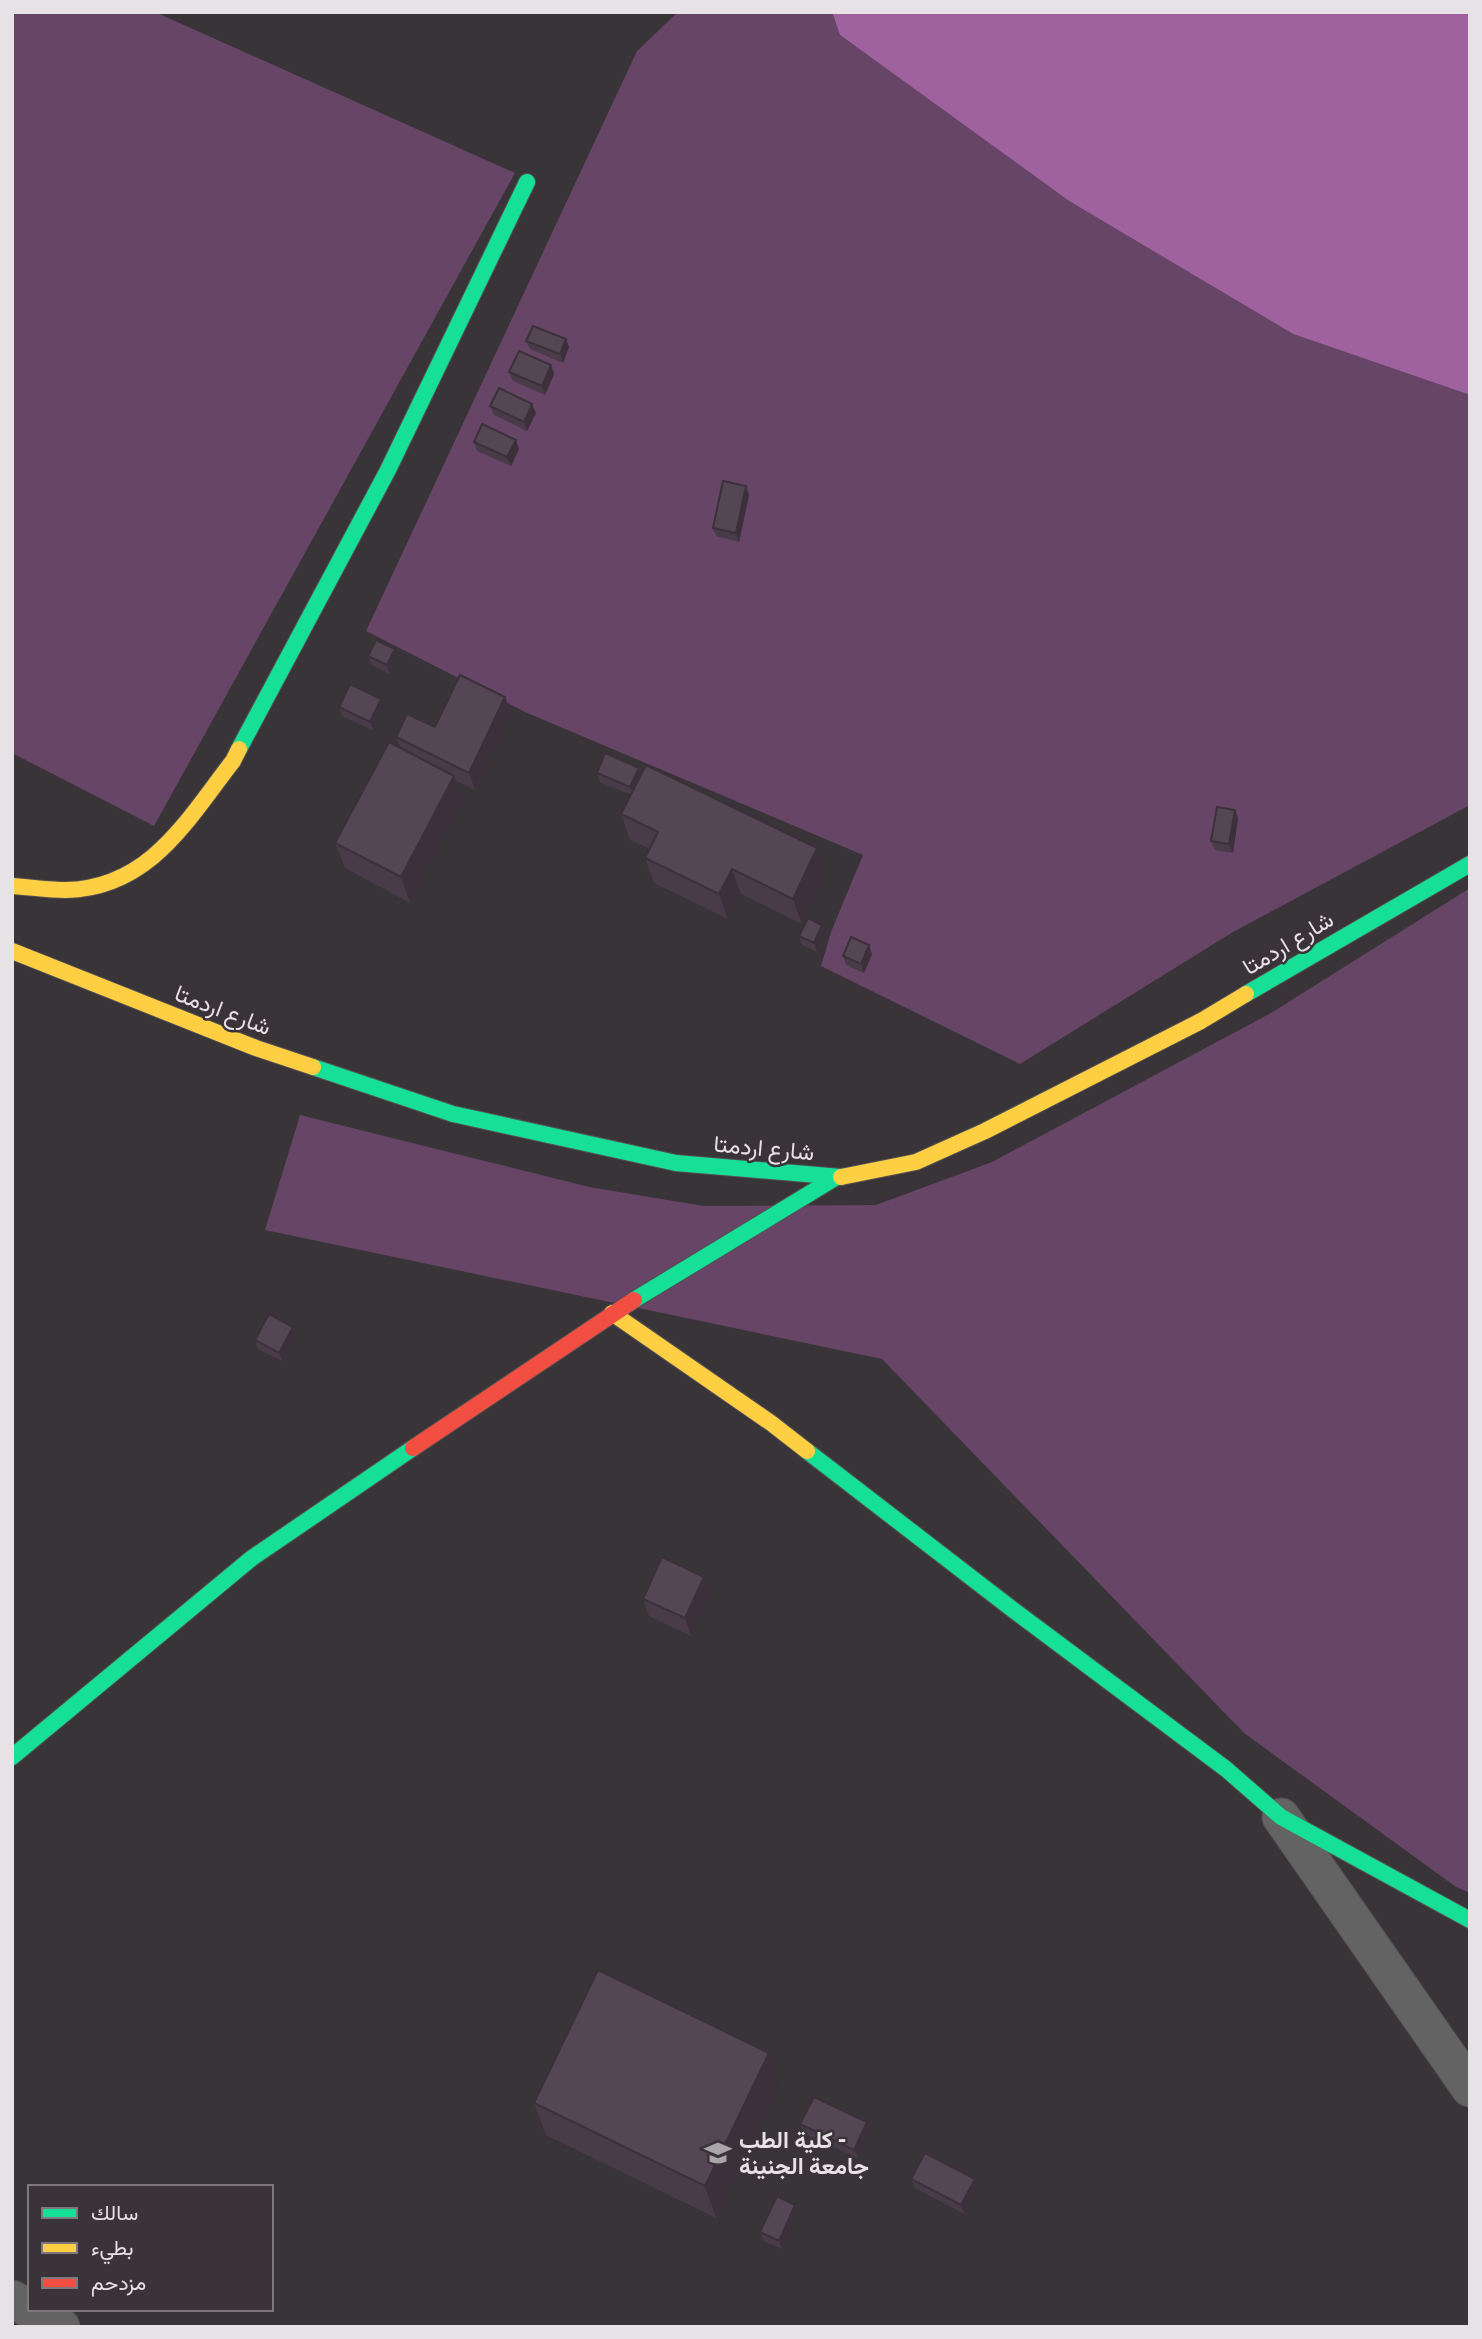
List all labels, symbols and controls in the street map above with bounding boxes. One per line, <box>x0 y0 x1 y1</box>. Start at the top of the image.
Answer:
street label: شارع اردمتا <box>1238 906 1340 983</box>
street label: شارع اردمتا <box>170 980 275 1043</box>
street label: شارع اردمتا <box>712 1131 815 1168</box>
place label: كلية الطب - جامعة الجنينة <box>739 2127 869 2180</box>
school or university icon: كلية الطب - جامعة الجنينة <box>703 2138 733 2168</box>
legend <box>28 2185 273 2311</box>
text: سالك <box>91 2200 138 2224</box>
text: بطيء <box>91 2235 134 2265</box>
text: مزدحم <box>91 2270 146 2297</box>

